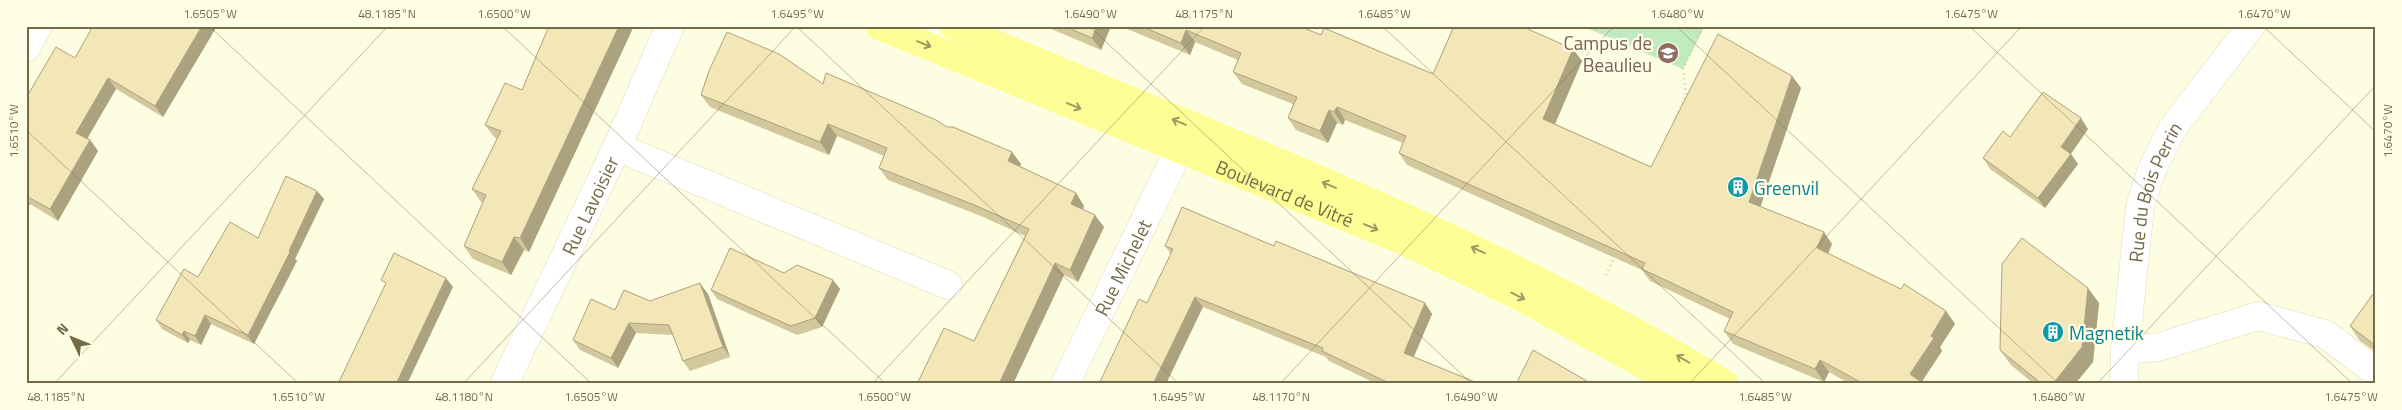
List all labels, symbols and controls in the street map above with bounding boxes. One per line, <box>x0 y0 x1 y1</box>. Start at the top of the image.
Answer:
text: 1.6505°W <box>183 4 237 23</box>
text: 48.1185°N <box>358 4 416 23</box>
text: 1.6500°W <box>477 4 531 23</box>
text: 1.6495°W <box>770 4 824 23</box>
text: 1.6490°W <box>1063 4 1117 23</box>
text: 48.1175°N <box>1175 4 1233 23</box>
text: 1.6485°W <box>1357 4 1411 23</box>
text: 1.6480°W <box>1650 4 1704 23</box>
text: 1.6475°W <box>1944 4 1998 23</box>
text: 1.6470°W <box>2237 4 2291 23</box>
place label: Campus de Beaulieu <box>1563 28 1652 79</box>
one-way arrow <box>916 40 931 50</box>
school or university icon: Campus de Beaulieu <box>1656 41 1680 65</box>
one-way arrow <box>1066 102 1082 111</box>
text: 1.6510°W <box>4 104 23 158</box>
text: 1.6470°W <box>2378 104 2397 158</box>
street label: Rue du Bois Perrin <box>2120 114 2188 264</box>
one-way arrow <box>1172 116 1187 126</box>
street label: Rue Lavoisier <box>553 151 625 260</box>
street label: Boulevard de Vitré <box>1212 151 1359 234</box>
place label: Greenvil <box>1754 173 1819 202</box>
building icon: Greenvil <box>1726 175 1750 199</box>
one-way arrow <box>1322 180 1337 189</box>
street label: Rue Michelet <box>1086 214 1158 320</box>
one-way arrow <box>1363 223 1378 233</box>
one-way arrow <box>1471 245 1486 254</box>
one-way arrow <box>1510 292 1525 301</box>
north arrow <box>48 312 98 362</box>
text: N <box>51 318 73 340</box>
place label: Magnetik <box>2069 318 2144 347</box>
building icon: Magnetik <box>2041 320 2065 344</box>
one-way arrow <box>1676 354 1690 364</box>
text: 48.1185°N <box>27 387 85 406</box>
text: 1.6510°W <box>271 387 325 406</box>
text: 48.1180°N <box>435 387 493 406</box>
text: 1.6505°W <box>564 387 618 406</box>
text: 1.6500°W <box>857 387 911 406</box>
text: 1.6495°W <box>1151 387 1205 406</box>
text: 48.1170°N <box>1252 387 1310 406</box>
text: 1.6490°W <box>1444 387 1498 406</box>
text: 1.6485°W <box>1738 387 1792 406</box>
text: 1.6480°W <box>2031 387 2085 406</box>
text: 1.6475°W <box>2324 387 2378 406</box>

